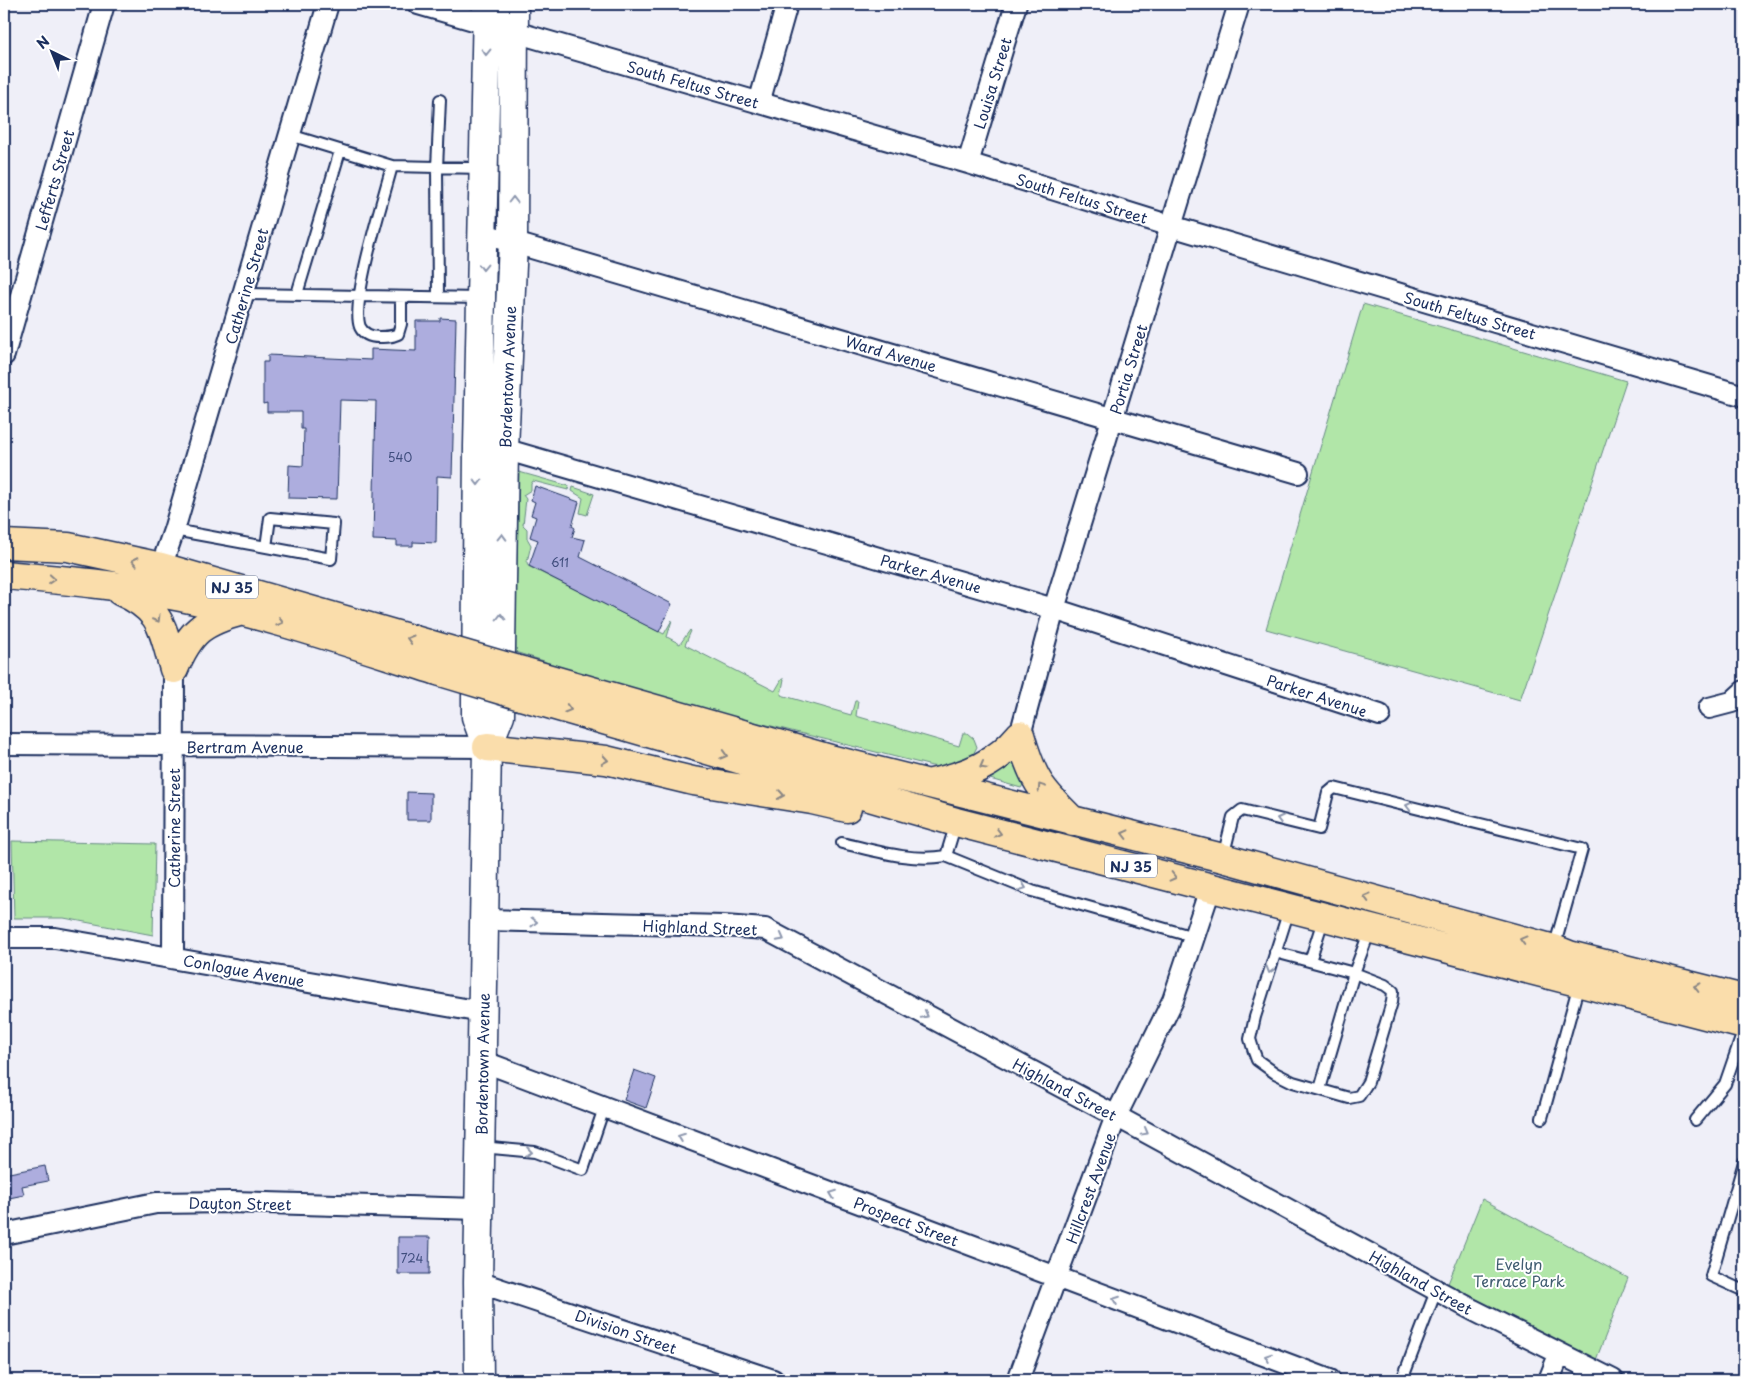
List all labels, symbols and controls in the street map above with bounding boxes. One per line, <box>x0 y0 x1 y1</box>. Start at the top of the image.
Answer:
north arrow <box>28 28 78 78</box>
text: N <box>32 31 54 54</box>
street label: Louisa Street <box>967 34 1017 132</box>
one-way arrow <box>481 49 491 57</box>
street label: South Feltus Street <box>624 54 762 114</box>
street label: Lefferts Street <box>29 127 79 233</box>
street label: South Feltus Street <box>1013 167 1151 229</box>
one-way arrow <box>508 196 518 204</box>
street label: Catherine Street <box>218 225 274 347</box>
one-way arrow <box>478 264 488 272</box>
street label: South Feltus Street <box>1401 285 1539 345</box>
street label: Bordentown Avenue <box>493 306 521 448</box>
street label: Portia Street <box>1103 321 1153 417</box>
street label: Ward Avenue <box>843 329 939 377</box>
house number: 540 <box>388 448 412 466</box>
one-way arrow <box>473 479 483 487</box>
one-way arrow <box>497 533 507 540</box>
street label: Parker Avenue <box>878 548 984 598</box>
house number: 611 <box>551 553 569 571</box>
one-way arrow <box>131 556 140 567</box>
one-way arrow <box>49 574 57 585</box>
road number: NJ 35 <box>206 576 258 598</box>
one-way arrow <box>496 612 506 620</box>
one-way arrow <box>151 614 161 623</box>
one-way arrow <box>276 617 284 627</box>
one-way arrow <box>406 634 414 644</box>
street label: Parker Avenue <box>1264 668 1370 722</box>
one-way arrow <box>564 704 572 714</box>
street label: Bertram Avenue <box>186 735 304 758</box>
one-way arrow <box>720 749 728 759</box>
one-way arrow <box>600 755 609 765</box>
one-way arrow <box>980 760 989 770</box>
street label: Catherine Street <box>162 768 185 888</box>
one-way arrow <box>1038 784 1047 793</box>
one-way arrow <box>777 790 785 800</box>
one-way arrow <box>1405 801 1414 812</box>
one-way arrow <box>1276 815 1285 825</box>
one-way arrow <box>994 827 1003 838</box>
one-way arrow <box>1120 829 1129 840</box>
road number: NJ 35 <box>1105 854 1157 878</box>
one-way arrow <box>1168 871 1177 882</box>
one-way arrow <box>1018 881 1027 891</box>
one-way arrow <box>1363 893 1371 903</box>
street label: Highland Street <box>642 914 758 940</box>
one-way arrow <box>530 916 538 927</box>
one-way arrow <box>776 932 785 942</box>
one-way arrow <box>1520 936 1528 946</box>
street label: Conlogue Avenue <box>181 948 307 992</box>
one-way arrow <box>1265 965 1275 973</box>
one-way arrow <box>1692 982 1701 993</box>
street label: Bordentown Avenue <box>469 993 495 1135</box>
one-way arrow <box>919 1008 928 1018</box>
street label: Highland Street <box>1009 1052 1121 1126</box>
one-way arrow <box>1140 1126 1149 1136</box>
street label: Hillcrest Avenue <box>1059 1129 1121 1247</box>
one-way arrow <box>677 1133 685 1143</box>
one-way arrow <box>525 1146 533 1157</box>
one-way arrow <box>829 1190 838 1200</box>
street label: Prospect Street <box>850 1190 962 1252</box>
street label: Dayton Street <box>188 1191 292 1215</box>
street label: Highland Street <box>1365 1244 1477 1320</box>
house number: 724 <box>401 1249 423 1267</box>
park label: Evelyn Terrace Park <box>1473 1252 1565 1292</box>
one-way arrow <box>1112 1296 1121 1306</box>
street label: Division Street <box>572 1303 680 1359</box>
one-way arrow <box>1264 1353 1273 1363</box>

